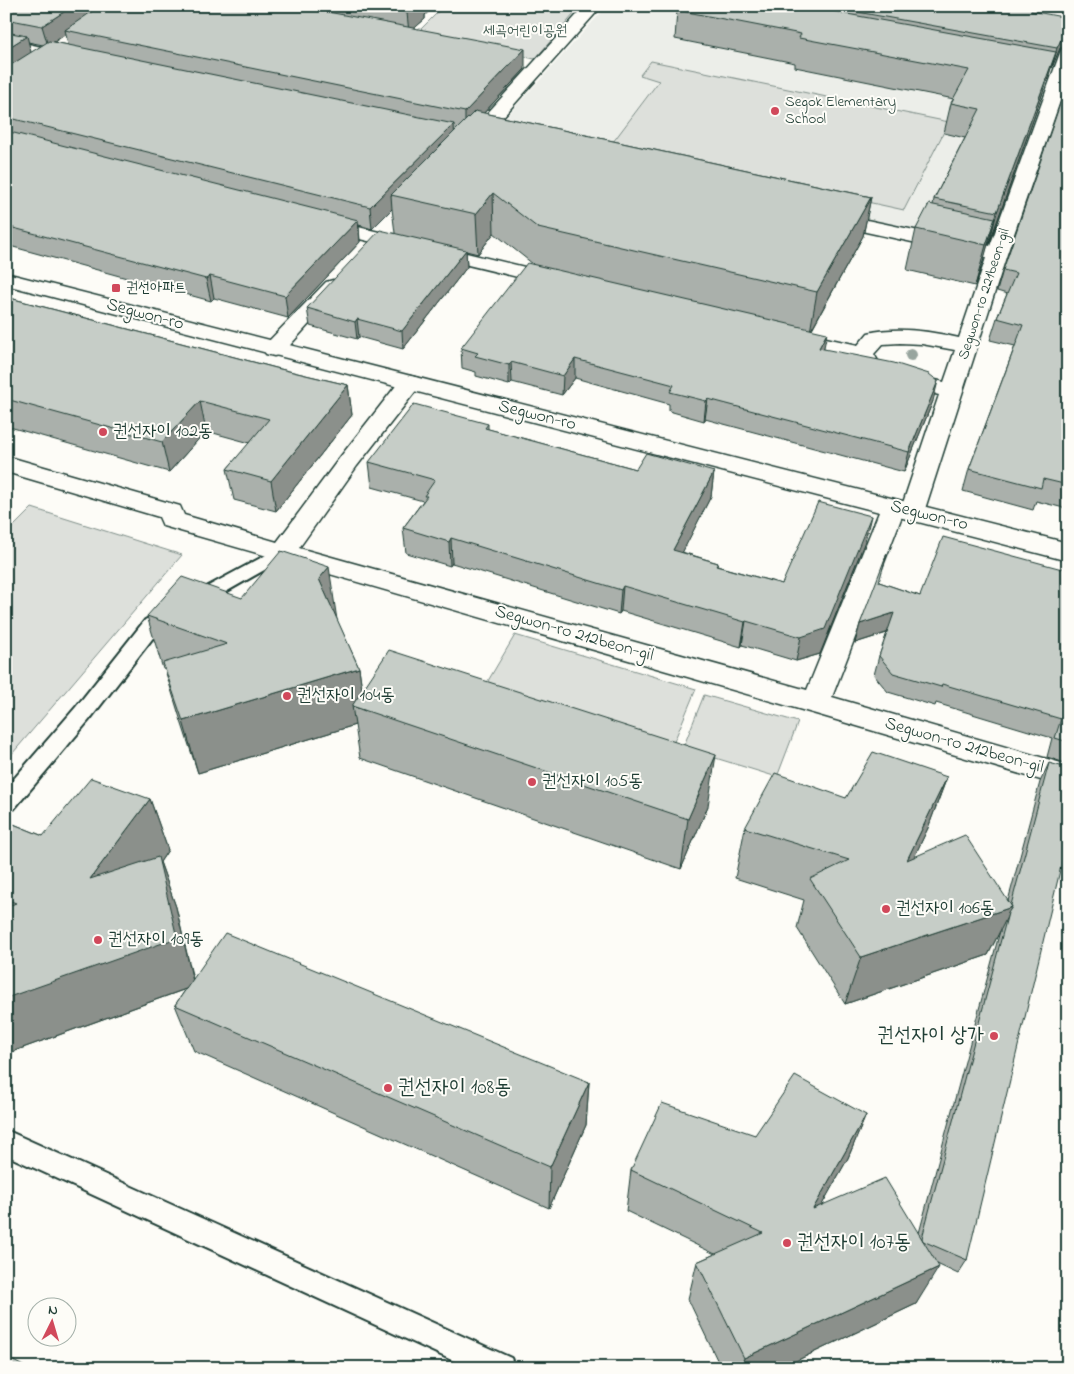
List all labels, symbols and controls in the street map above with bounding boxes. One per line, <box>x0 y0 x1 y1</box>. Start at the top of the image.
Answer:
park label: 세곡어린이공원 <box>483 20 567 42</box>
place label: Segok Elementary School <box>785 91 896 130</box>
marker: Segok Elementary School <box>769 105 781 117</box>
street label: Segwon-ro 221beon-gil <box>952 225 1017 363</box>
place label: 권선아파트 <box>126 277 186 299</box>
marker: 권선아파트 <box>110 282 122 294</box>
street label: Segwon-ro <box>103 292 187 339</box>
street label: Segwon-ro <box>495 394 579 439</box>
place label: 권선자이 102동 <box>113 419 212 445</box>
marker: 권선자이 102동 <box>97 426 109 438</box>
street label: Segwon-ro <box>887 494 971 539</box>
street label: Segwon-ro 212beon-gil <box>491 599 657 670</box>
place label: 권선자이 104동 <box>297 683 395 709</box>
marker: 권선자이 104동 <box>281 690 293 702</box>
street label: Segwon-ro 212beon-gil <box>881 711 1047 782</box>
place label: 권선자이 105동 <box>542 769 643 795</box>
marker: 권선자이 105동 <box>526 776 538 788</box>
place label: 권선자이 106동 <box>896 896 994 922</box>
marker: 권선자이 106동 <box>880 903 892 915</box>
place label: 권선자이 109동 <box>108 927 204 953</box>
marker: 권선자이 109동 <box>92 934 104 946</box>
place label: 권선자이 상가 <box>877 1021 984 1051</box>
marker: 권선자이 상가 <box>988 1030 1000 1042</box>
place label: 권선자이 108동 <box>398 1073 511 1103</box>
marker: 권선자이 108동 <box>382 1082 394 1094</box>
place label: 권선자이 107동 <box>797 1228 911 1258</box>
marker: 권선자이 107동 <box>781 1237 793 1249</box>
north arrow <box>28 1296 78 1346</box>
text: N <box>47 1300 59 1321</box>

